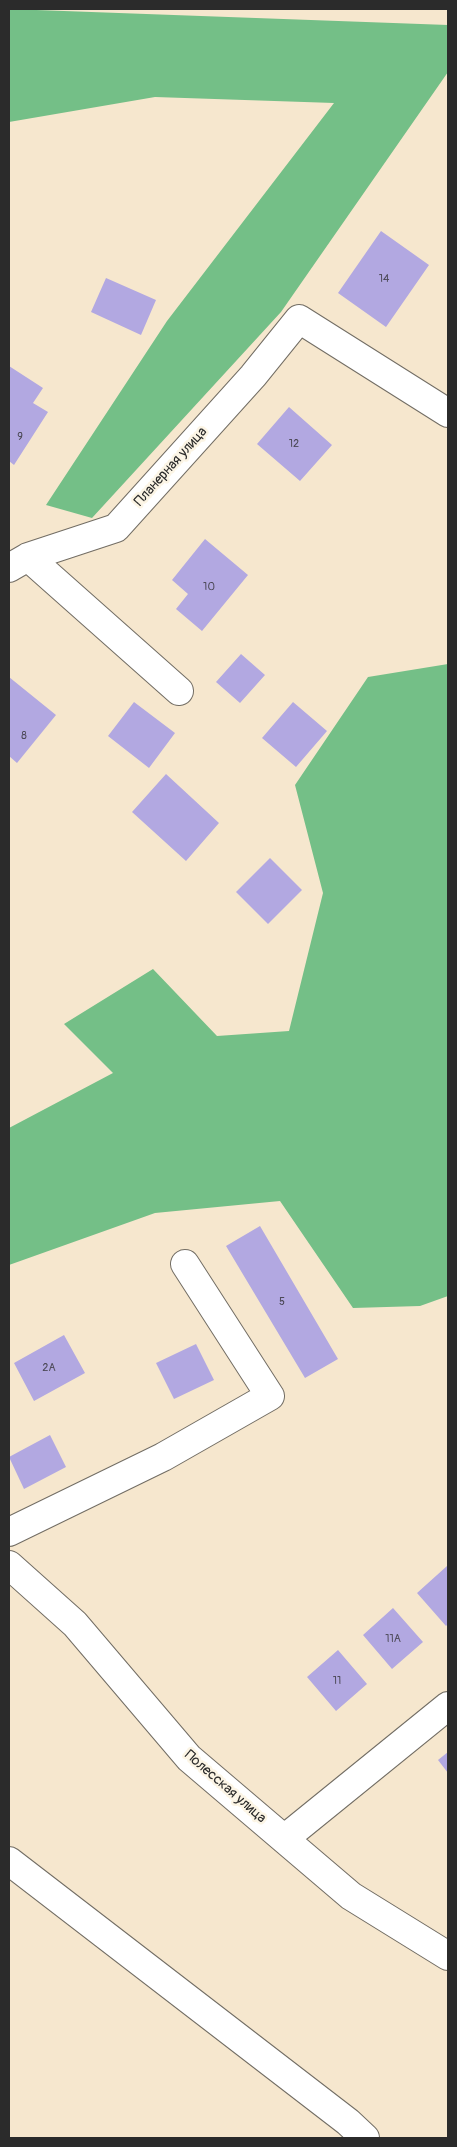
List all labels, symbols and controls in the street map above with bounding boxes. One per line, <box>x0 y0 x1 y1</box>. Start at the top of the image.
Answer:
house number: 14 <box>379 272 389 286</box>
street label: Планерная улица <box>131 424 211 510</box>
house number: 9 <box>17 430 23 444</box>
house number: 12 <box>289 437 299 451</box>
house number: 10 <box>203 580 215 594</box>
house number: 8 <box>21 729 27 743</box>
house number: 5 <box>279 1295 285 1309</box>
house number: 2А <box>42 1361 56 1375</box>
house number: 11А <box>385 1632 401 1646</box>
house number: 11 <box>333 1674 341 1688</box>
street label: Полесская улица <box>181 1747 269 1827</box>

